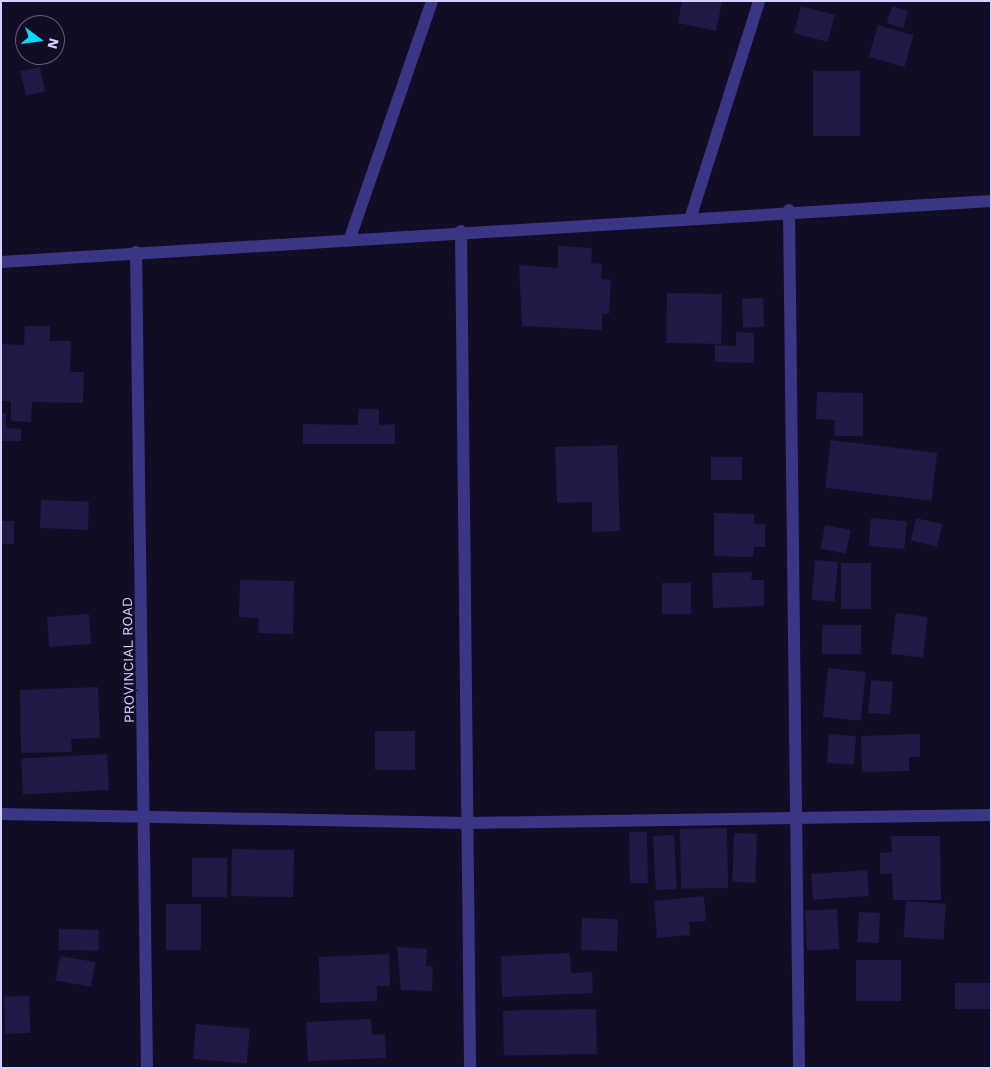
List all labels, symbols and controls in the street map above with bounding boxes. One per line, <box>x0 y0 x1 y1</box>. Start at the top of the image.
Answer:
north arrow <box>15 15 65 65</box>
text: N <box>44 37 63 51</box>
street label: PROVINCIAL ROAD <box>118 597 138 723</box>

